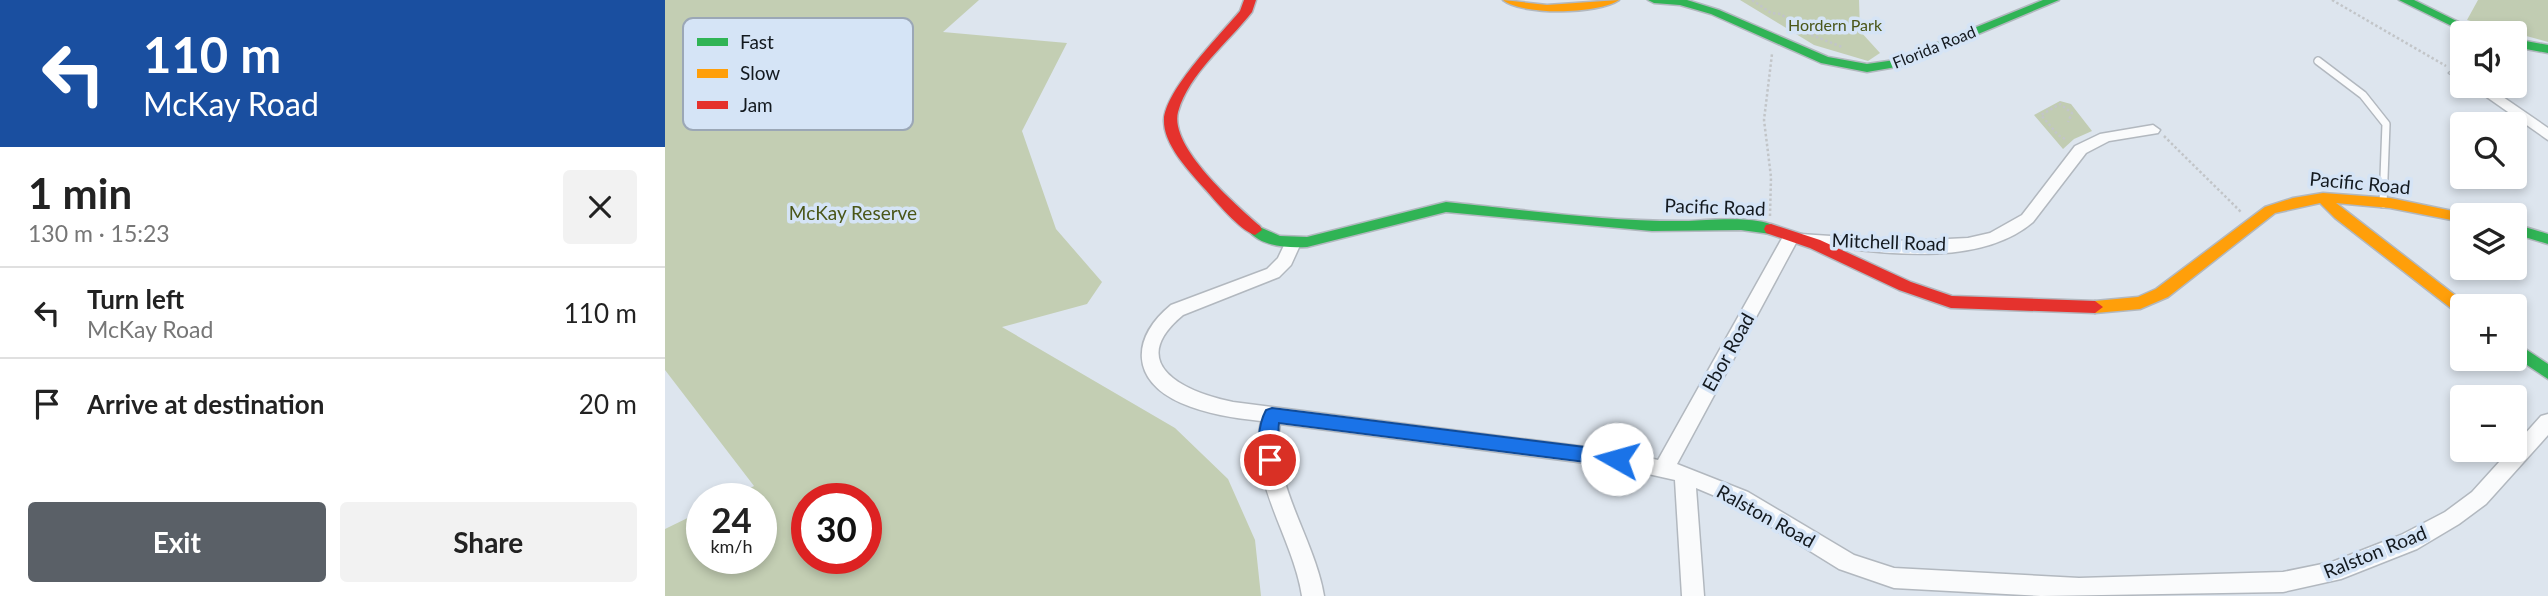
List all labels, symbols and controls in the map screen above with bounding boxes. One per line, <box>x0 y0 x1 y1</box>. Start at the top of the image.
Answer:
park label: Hordern Park <box>1788 15 1883 34</box>
legend <box>683 18 913 130</box>
street label: Florida Road <box>1889 21 1978 72</box>
map controls <box>2450 21 2527 462</box>
button: sound <box>2450 21 2527 98</box>
text: 110 m <box>143 25 281 83</box>
icon: left <box>28 28 119 119</box>
text: Fast <box>740 30 774 53</box>
text: Slow <box>740 61 780 84</box>
text: McKay Road <box>143 84 319 123</box>
text: Jam <box>740 93 773 116</box>
button: search <box>2450 112 2527 189</box>
street label: Pacific Road <box>2309 167 2411 198</box>
text: 1 min <box>28 168 132 218</box>
button: close <box>563 170 637 244</box>
street label: Pacific Road <box>1664 193 1766 220</box>
park label: McKay Reserve <box>789 201 917 224</box>
button: layers <box>2450 203 2527 280</box>
text: 130 m · 15:23 <box>28 219 170 247</box>
street label: Mitchell Road <box>1831 228 1947 255</box>
text: Turn left <box>87 283 184 315</box>
icon: left <box>28 294 66 332</box>
button: + <box>2450 294 2527 371</box>
text: 110 m <box>564 297 637 329</box>
street label: Ebor Road <box>1697 309 1758 395</box>
text: McKay Road <box>87 315 213 343</box>
icon: arrive <box>28 385 66 423</box>
button: − <box>2450 385 2527 462</box>
text: Arrive at destination <box>87 388 324 420</box>
text: 20 m <box>579 388 637 420</box>
position arrow <box>1580 422 1654 496</box>
pin <box>1240 430 1300 490</box>
icon: arrive <box>1251 441 1289 479</box>
street label: Ralston Road <box>1713 479 1820 552</box>
speed limit sign: 30 <box>791 483 882 574</box>
text: 24 <box>711 498 752 540</box>
button: Exit <box>28 502 326 582</box>
button: Share <box>340 502 637 582</box>
street label: Ralston Road <box>2320 520 2430 583</box>
text: km/h <box>710 535 753 557</box>

